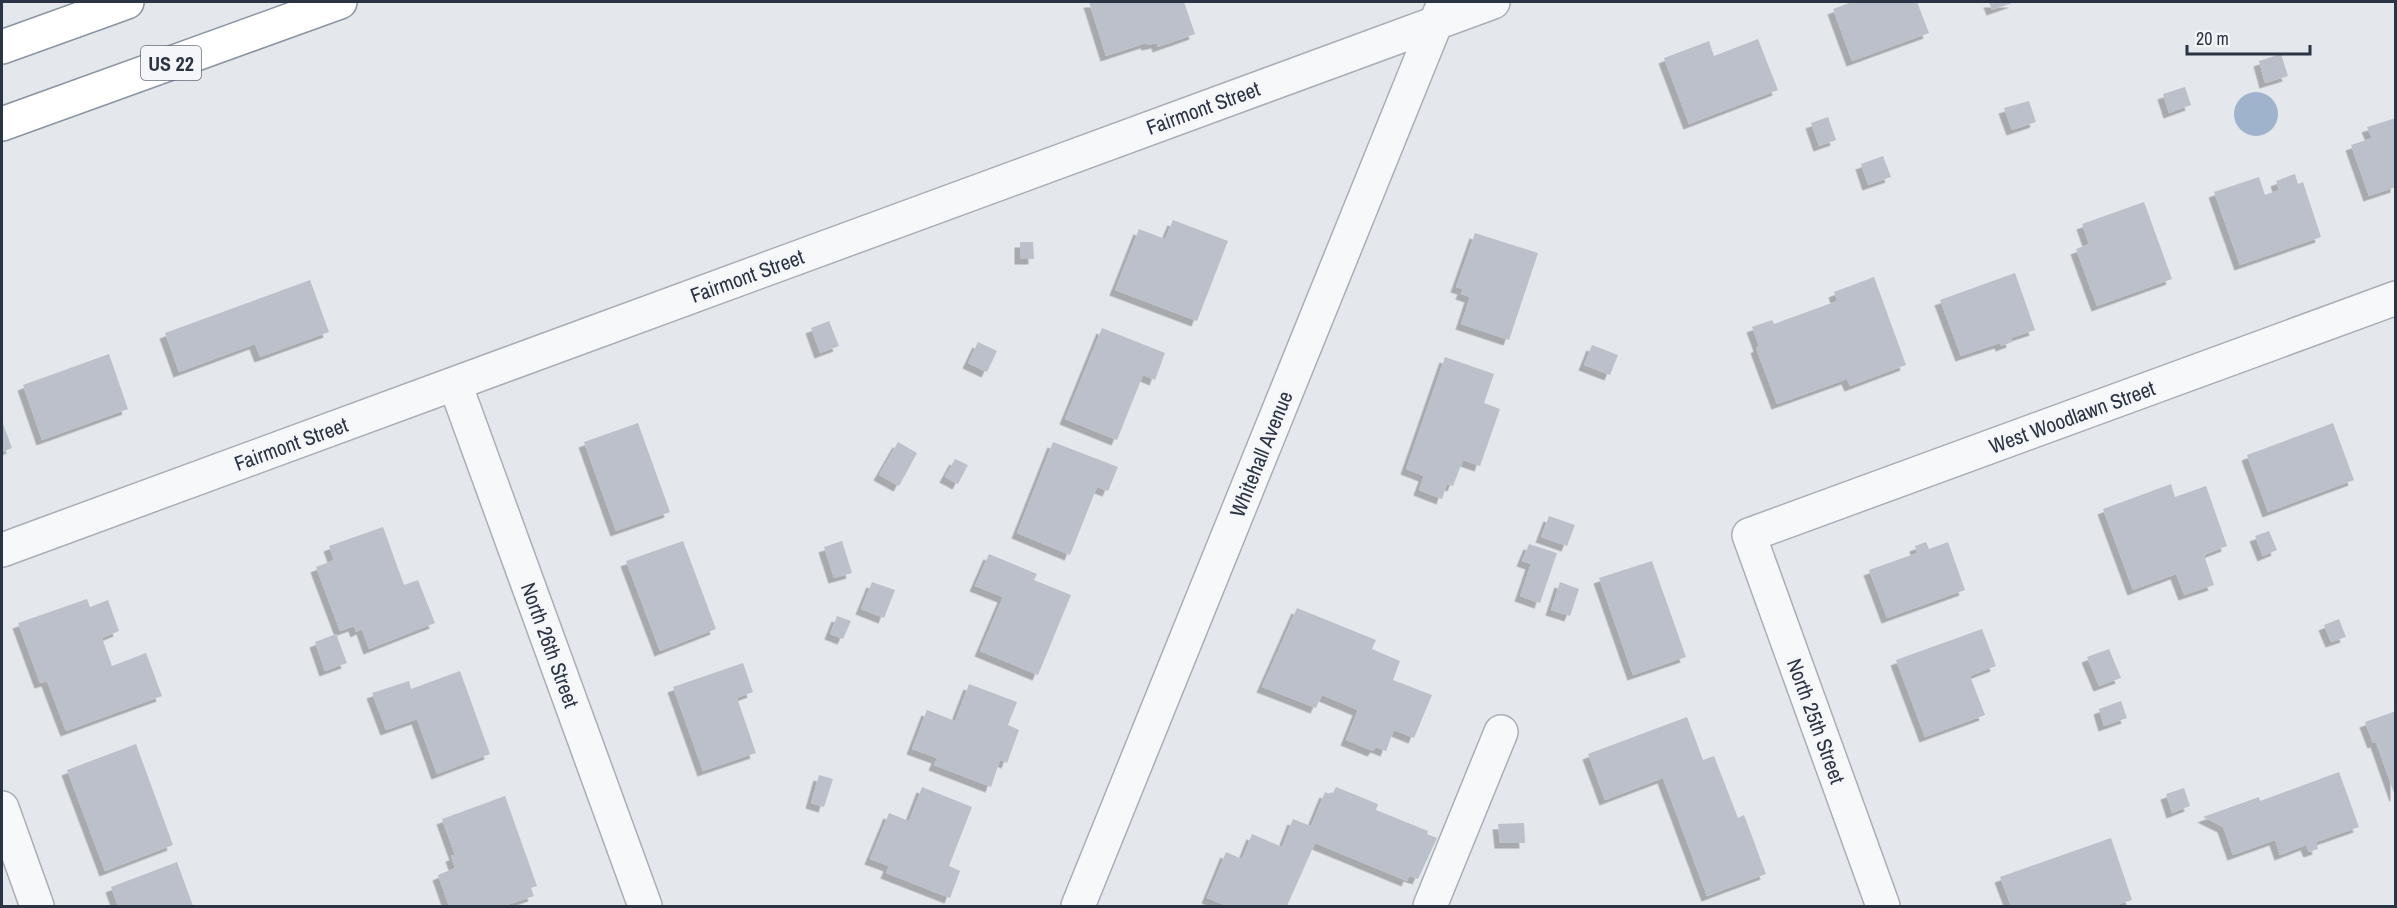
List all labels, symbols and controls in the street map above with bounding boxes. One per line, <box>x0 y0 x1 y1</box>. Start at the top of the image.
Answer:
scale bar <box>2187 18 2310 56</box>
text: 20 m <box>2196 26 2229 51</box>
road number: US 22 <box>141 46 201 80</box>
street label: Fairmont Street <box>1142 74 1264 142</box>
street label: Fairmont Street <box>686 242 808 310</box>
street label: West Woodlawn Street <box>1985 373 2159 460</box>
street label: Whitehall Avenue <box>1223 387 1299 521</box>
street label: Fairmont Street <box>230 410 352 478</box>
street label: North 26th Street <box>514 578 586 712</box>
street label: North 25th Street <box>1780 654 1852 788</box>

